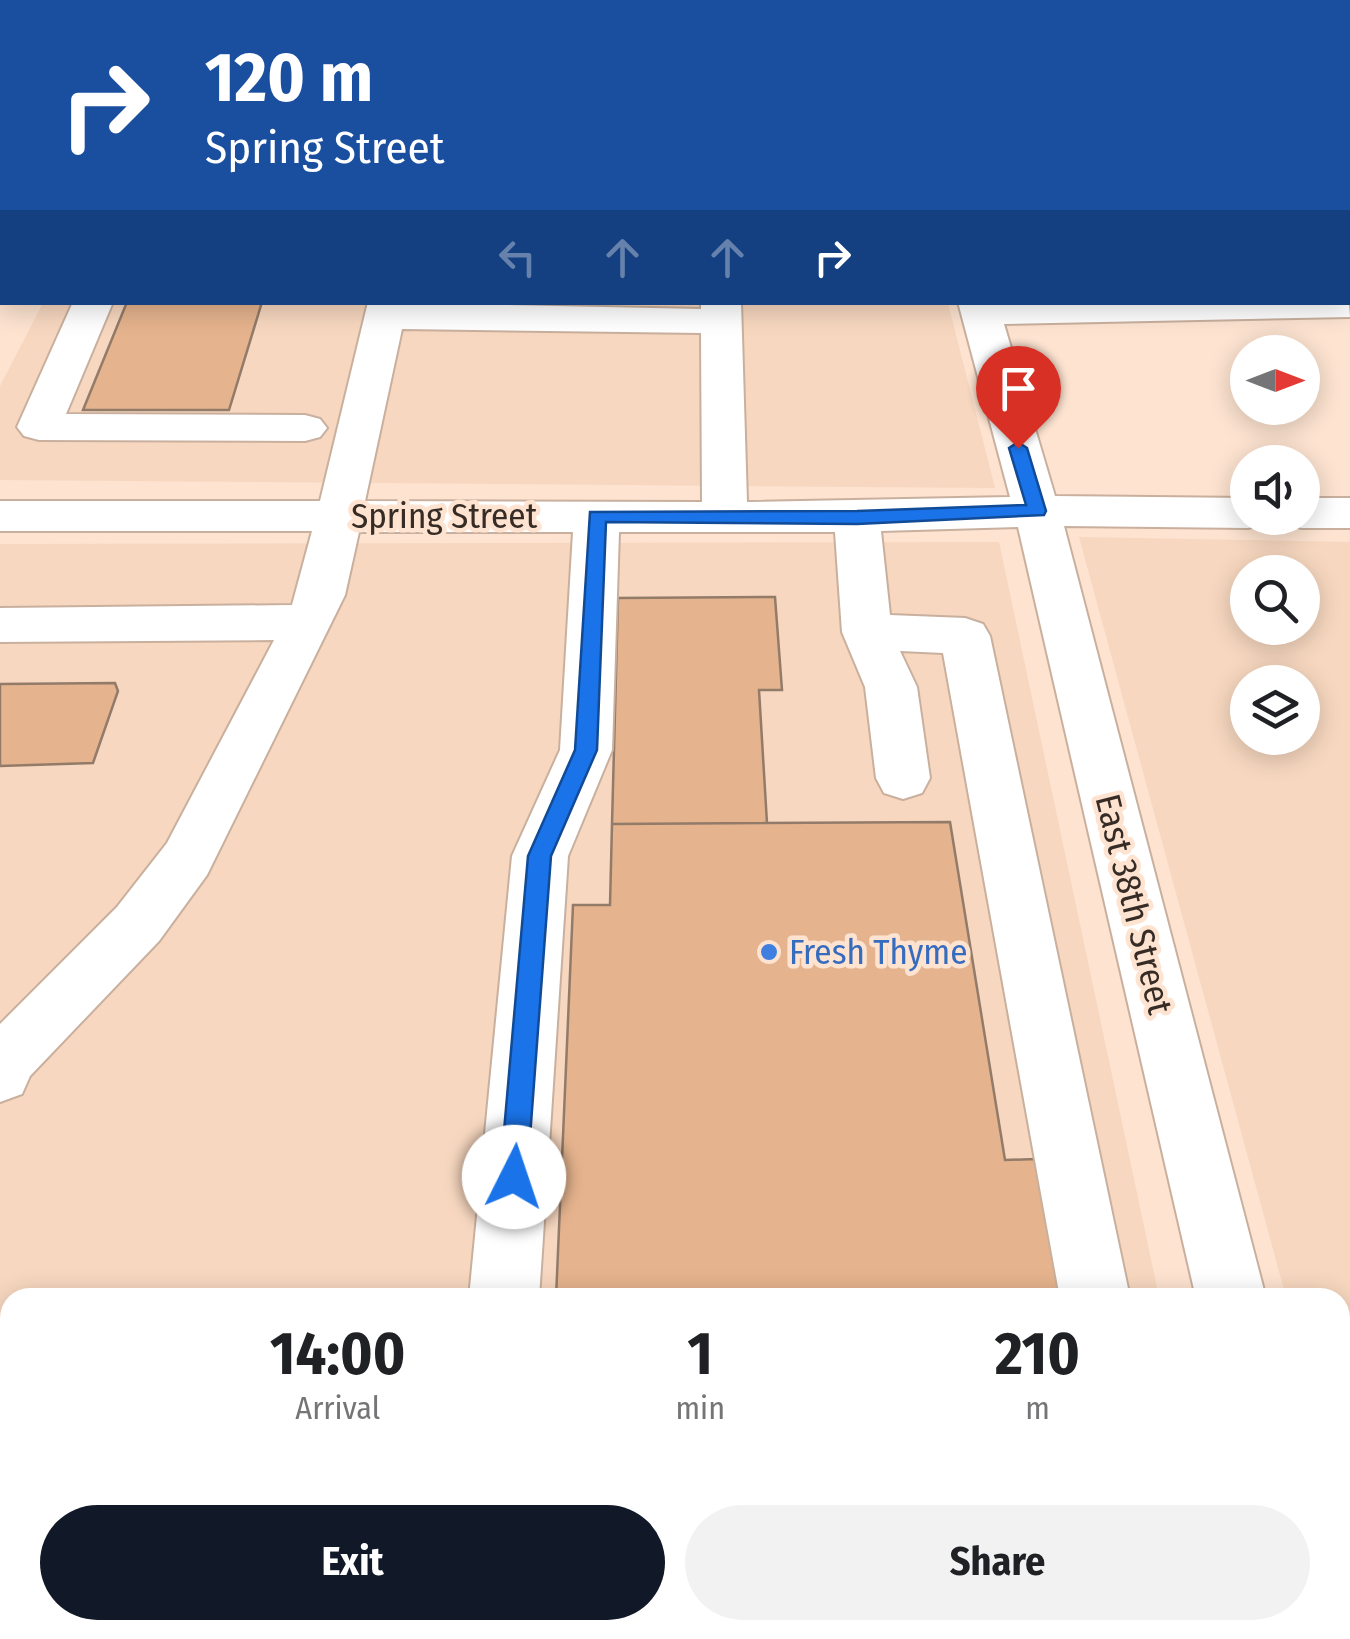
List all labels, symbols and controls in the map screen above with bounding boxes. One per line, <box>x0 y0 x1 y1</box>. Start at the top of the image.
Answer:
text: 120 m <box>205 36 373 120</box>
icon: right <box>40 40 170 170</box>
text: Spring Street <box>205 121 444 175</box>
icon: left <box>490 230 545 285</box>
icon: ahead <box>595 230 650 285</box>
icon: ahead <box>700 230 755 285</box>
icon: right <box>805 230 860 285</box>
north arrow <box>1230 335 1320 425</box>
map controls <box>1230 335 1320 755</box>
pin <box>976 346 1061 449</box>
icon: arrive <box>991 361 1046 416</box>
button: sound <box>1230 445 1320 535</box>
street label: Spring Street <box>351 495 538 537</box>
button: search <box>1230 555 1320 645</box>
button: layers <box>1230 665 1320 755</box>
street label: East 38th Street <box>1086 790 1182 1019</box>
place label: Fresh Thyme <box>789 931 967 973</box>
marker: Fresh Thyme <box>758 941 780 963</box>
position arrow <box>462 1125 566 1229</box>
text: 14:00 <box>270 1318 406 1390</box>
text: 1 <box>688 1318 713 1390</box>
text: 210 <box>995 1318 1080 1390</box>
text: Arrival <box>295 1389 380 1427</box>
text: min <box>676 1389 725 1427</box>
text: m <box>1025 1389 1050 1427</box>
button: Exit <box>40 1505 665 1620</box>
button: Share <box>685 1505 1310 1620</box>

